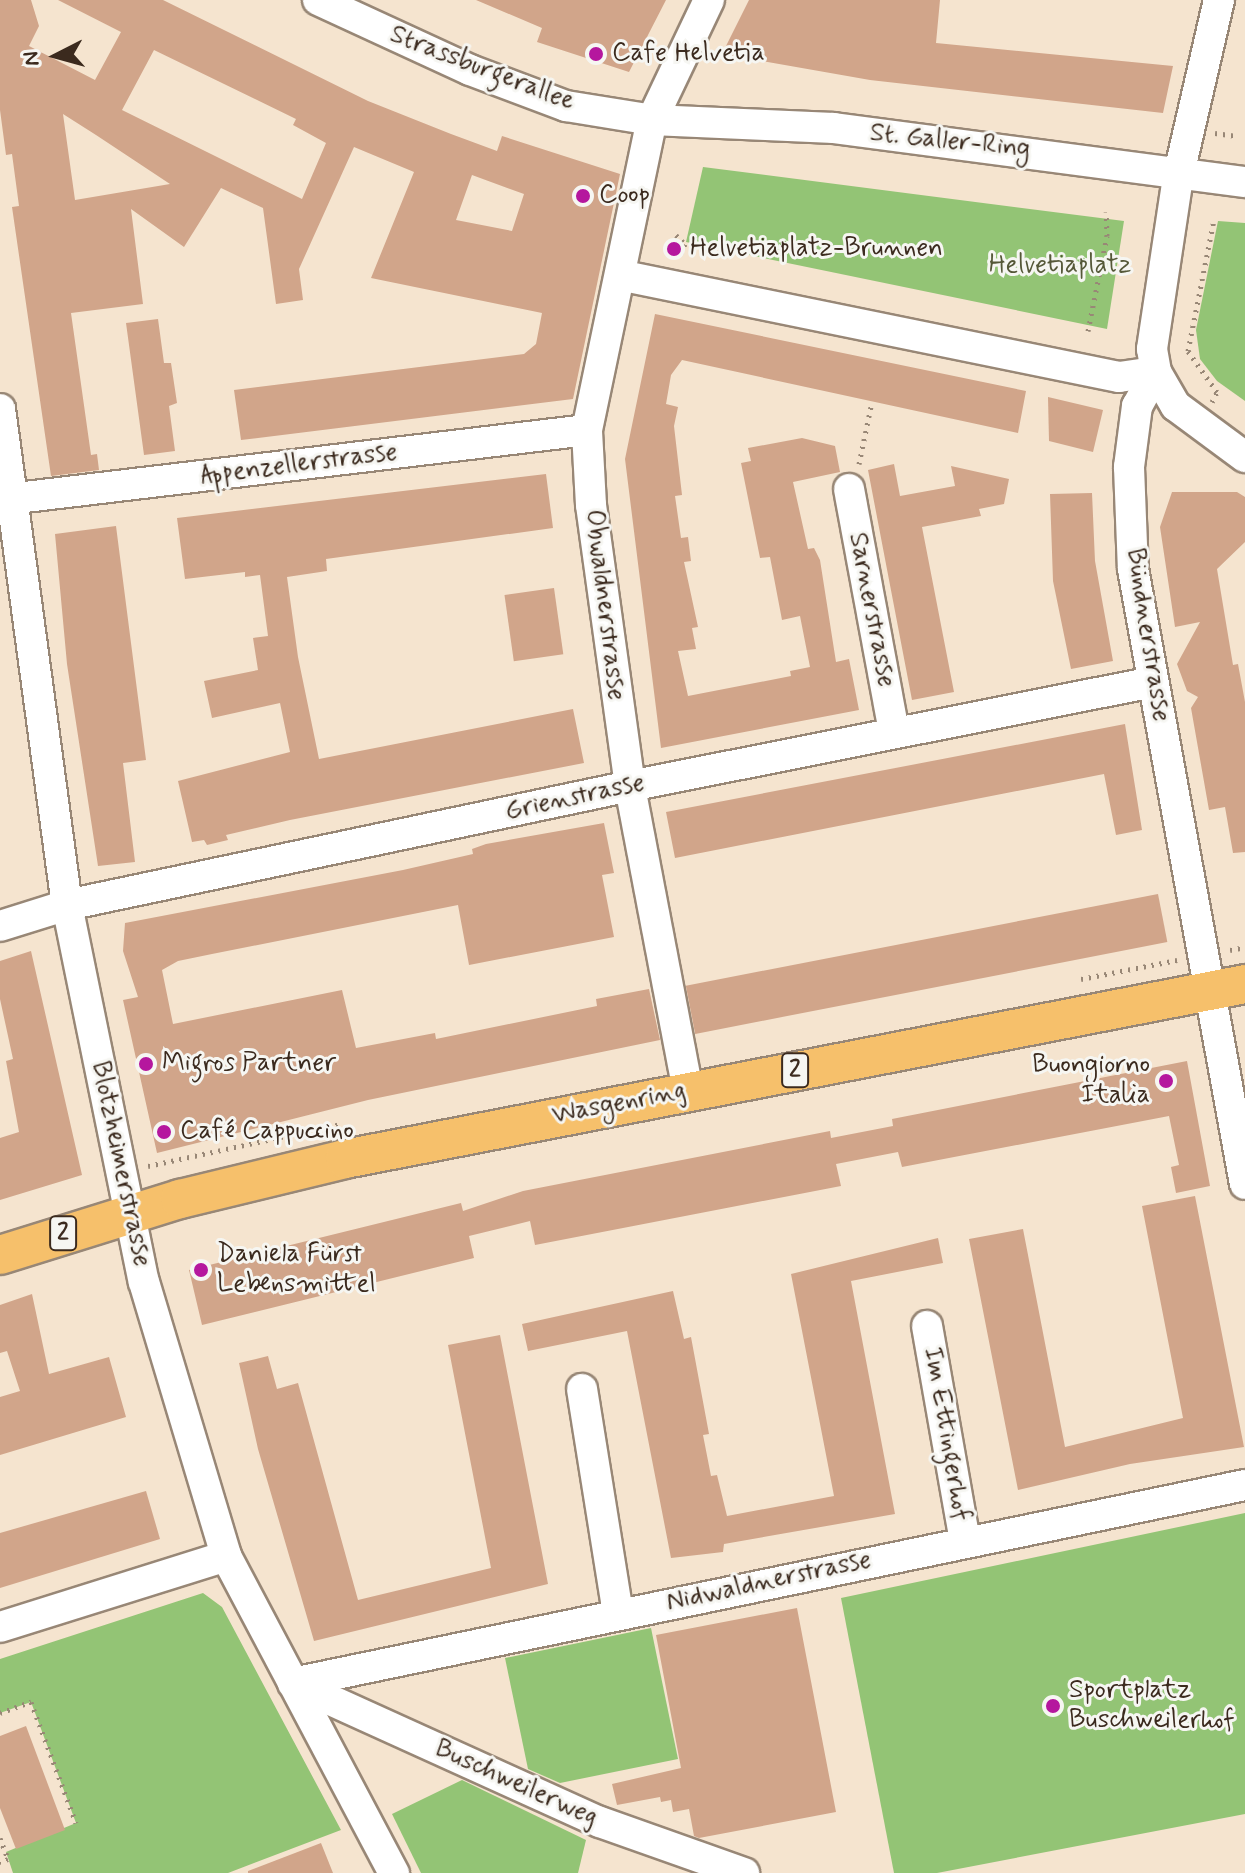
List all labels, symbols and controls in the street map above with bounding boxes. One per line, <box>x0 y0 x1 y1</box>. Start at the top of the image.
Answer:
north arrow <box>16 16 96 96</box>
street label: Strassburgerallee <box>385 19 579 119</box>
place label: Cafe Helvetia <box>612 38 763 70</box>
marker: Cafe Helvetia <box>587 45 605 63</box>
text: N <box>17 50 47 67</box>
street label: St. Galler-Ring <box>868 118 1032 166</box>
place label: Coop <box>599 180 650 212</box>
marker: Coop <box>574 187 592 205</box>
place label: Helvetiaplatz-Brunnen <box>690 233 943 265</box>
marker: Helvetiaplatz-Brunnen <box>665 240 683 258</box>
park label: Helvetiaplatz <box>989 250 1131 282</box>
street label: Appenzellerstrasse <box>199 437 399 493</box>
street label: Obwaldnerstrasse <box>577 508 631 702</box>
street label: Sarnerstrasse <box>841 530 901 690</box>
street label: Bündnerstrasse <box>1118 546 1176 724</box>
street label: Grienstrasse <box>502 768 648 828</box>
place label: Migros Partner <box>162 1048 329 1080</box>
road number: 2 <box>781 1050 809 1090</box>
place label: Buongiorno Italia <box>1032 1050 1150 1112</box>
marker: Migros Partner <box>137 1055 155 1073</box>
street label: Blotzheimerstrasse <box>83 1059 157 1269</box>
marker: Buongiorno Italia <box>1157 1072 1175 1090</box>
street label: Wasgenring <box>550 1076 688 1132</box>
place label: Café Cappuccino <box>180 1116 354 1148</box>
marker: Café Cappuccino <box>155 1123 173 1141</box>
road number: 2 <box>49 1213 77 1253</box>
place label: Daniela Fürst Lebensmittel <box>217 1239 376 1300</box>
marker: Daniela Fürst Lebensmittel <box>192 1261 210 1279</box>
street label: Im Ettingerhof <box>916 1346 976 1522</box>
street label: Nidwaldnerstrasse <box>664 1545 874 1619</box>
place label: Sportplatz Buschweilerhof <box>1069 1675 1235 1736</box>
marker: Sportplatz Buschweilerhof <box>1044 1697 1062 1715</box>
street label: Buschweilerweg <box>430 1734 602 1834</box>

